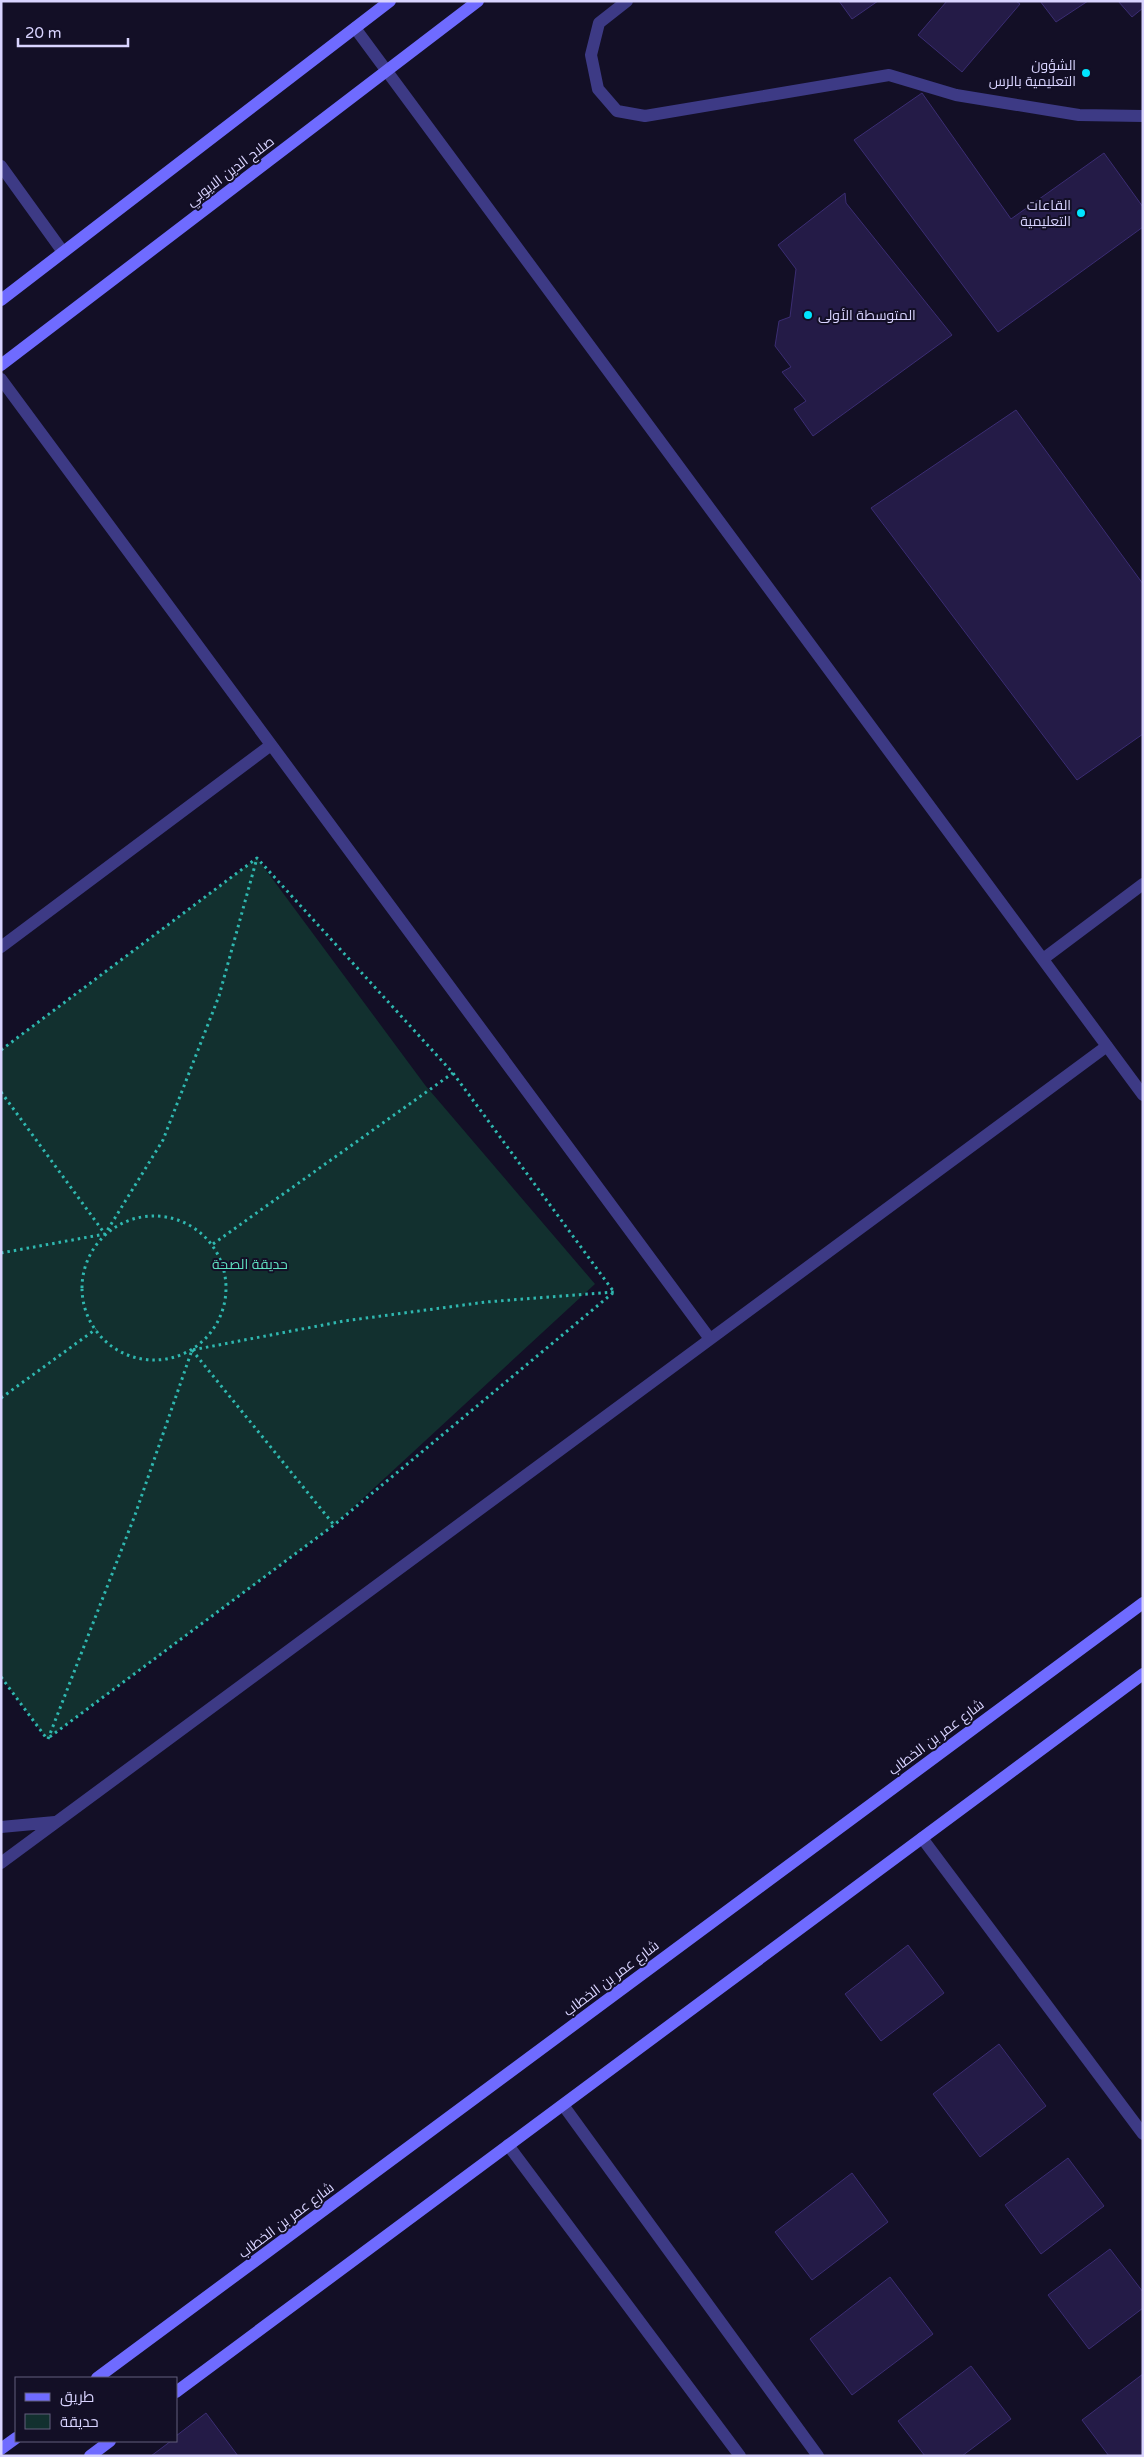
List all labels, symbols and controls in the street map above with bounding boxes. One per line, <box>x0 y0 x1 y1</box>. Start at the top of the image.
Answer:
scale bar <box>18 15 128 47</box>
text: 20 m <box>25 24 62 42</box>
place label: الشؤون التعليمية بالرس <box>989 57 1076 90</box>
marker: الشؤون التعليمية بالرس <box>1080 67 1092 79</box>
street label: صلاح الدين الايوبي <box>183 133 279 212</box>
place label: القاعات التعليمية <box>1020 197 1071 230</box>
marker: القاعات التعليمية <box>1075 207 1087 219</box>
place label: المتوسطة الأولى <box>818 307 916 324</box>
marker: المتوسطة الأولى <box>802 309 814 321</box>
park label: حديقة الصحة <box>212 1256 288 1273</box>
street label: شارع عمر بن الخطاب <box>885 1696 987 1779</box>
street label: شارع عمر بن الخطاب <box>560 1937 662 2020</box>
street label: شارع عمر بن الخطاب <box>235 2179 337 2262</box>
legend <box>15 2377 178 2442</box>
text: طريق <box>60 2388 94 2407</box>
text: حديقة <box>60 2413 99 2431</box>

